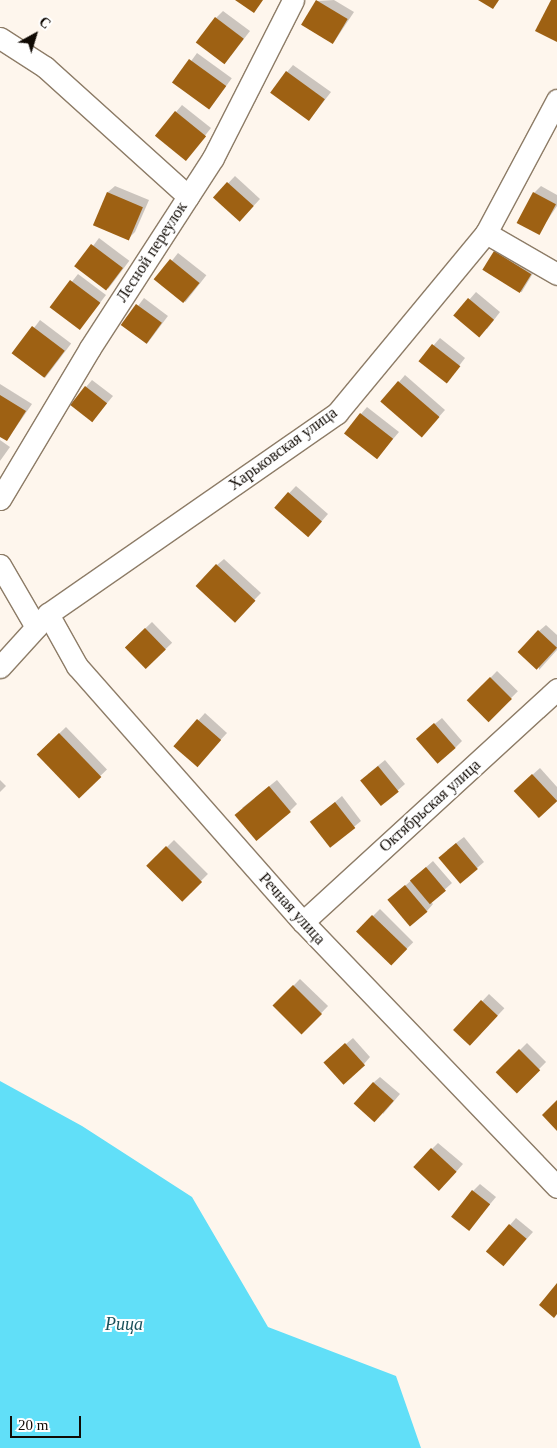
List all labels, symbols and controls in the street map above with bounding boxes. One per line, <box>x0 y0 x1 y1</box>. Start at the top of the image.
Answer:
north arrow <box>10 10 60 60</box>
text: С <box>36 14 53 32</box>
street label: Лесной переулок <box>112 198 192 306</box>
street label: Харьковская улица <box>225 403 341 495</box>
street label: Октябрьская улица <box>376 756 484 856</box>
street label: Речная улица <box>255 869 329 949</box>
water label: Рица <box>105 1313 143 1335</box>
scale bar <box>12 1406 84 1438</box>
text: 20 m <box>18 1417 48 1433</box>

